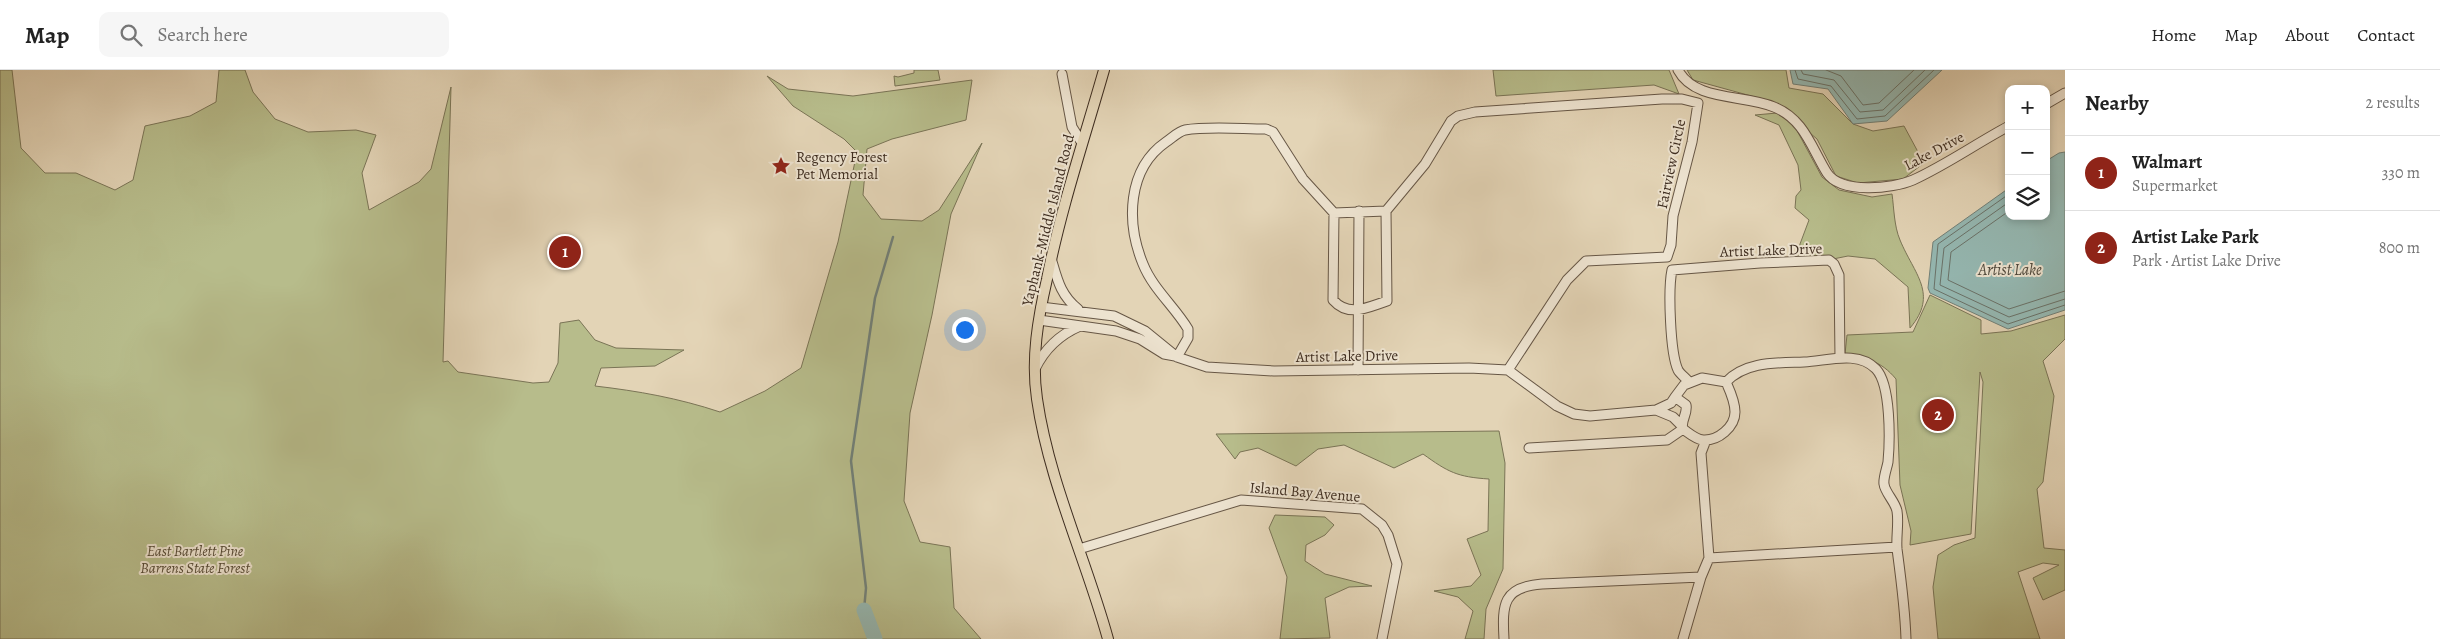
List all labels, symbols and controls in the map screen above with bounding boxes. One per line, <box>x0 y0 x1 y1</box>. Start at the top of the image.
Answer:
search box <box>99 12 449 57</box>
text: Map <box>25 19 69 51</box>
icon: search <box>117 21 145 49</box>
text: Search here <box>157 22 248 48</box>
text: Home <box>2151 23 2196 47</box>
text: Map <box>2224 23 2257 47</box>
text: About <box>2285 23 2329 47</box>
text: Contact <box>2357 23 2415 47</box>
map controls <box>2005 85 2050 220</box>
button: + <box>2005 85 2050 130</box>
text: Nearby <box>2085 89 2148 117</box>
text: 2 results <box>2365 92 2420 114</box>
street label: Fairview Circle <box>1652 117 1690 211</box>
street label: Lake Drive <box>1901 127 1968 175</box>
button: − <box>2005 130 2050 175</box>
street label: Yaphank-Middle Island Road <box>1017 131 1079 309</box>
place label: Regency Forest Pet Memorial <box>796 147 888 184</box>
text: Walmart <box>2132 149 2202 175</box>
place icon: Regency Forest Pet Memorial <box>770 155 792 177</box>
text: 1 <box>2098 162 2104 184</box>
text: 330 m <box>2382 162 2420 184</box>
button: layers <box>2005 175 2050 220</box>
text: Supermarket <box>2132 175 2218 197</box>
text: Artist Lake Park <box>2132 224 2259 250</box>
pin: 1 <box>549 233 581 271</box>
text: 2 <box>2097 237 2105 259</box>
text: 800 m <box>2379 237 2420 259</box>
street label: Artist Lake Drive <box>1718 238 1823 262</box>
text: Park · Artist Lake Drive <box>2132 250 2281 272</box>
water label: Artist Lake <box>1977 259 2042 281</box>
your location <box>952 317 978 343</box>
street label: Artist Lake Drive <box>1295 345 1399 367</box>
pin: 2 <box>1922 396 1954 434</box>
street label: Island Bay Avenue <box>1249 477 1361 507</box>
park label: East Bartlett Pine Barrens State Forest <box>140 541 250 578</box>

